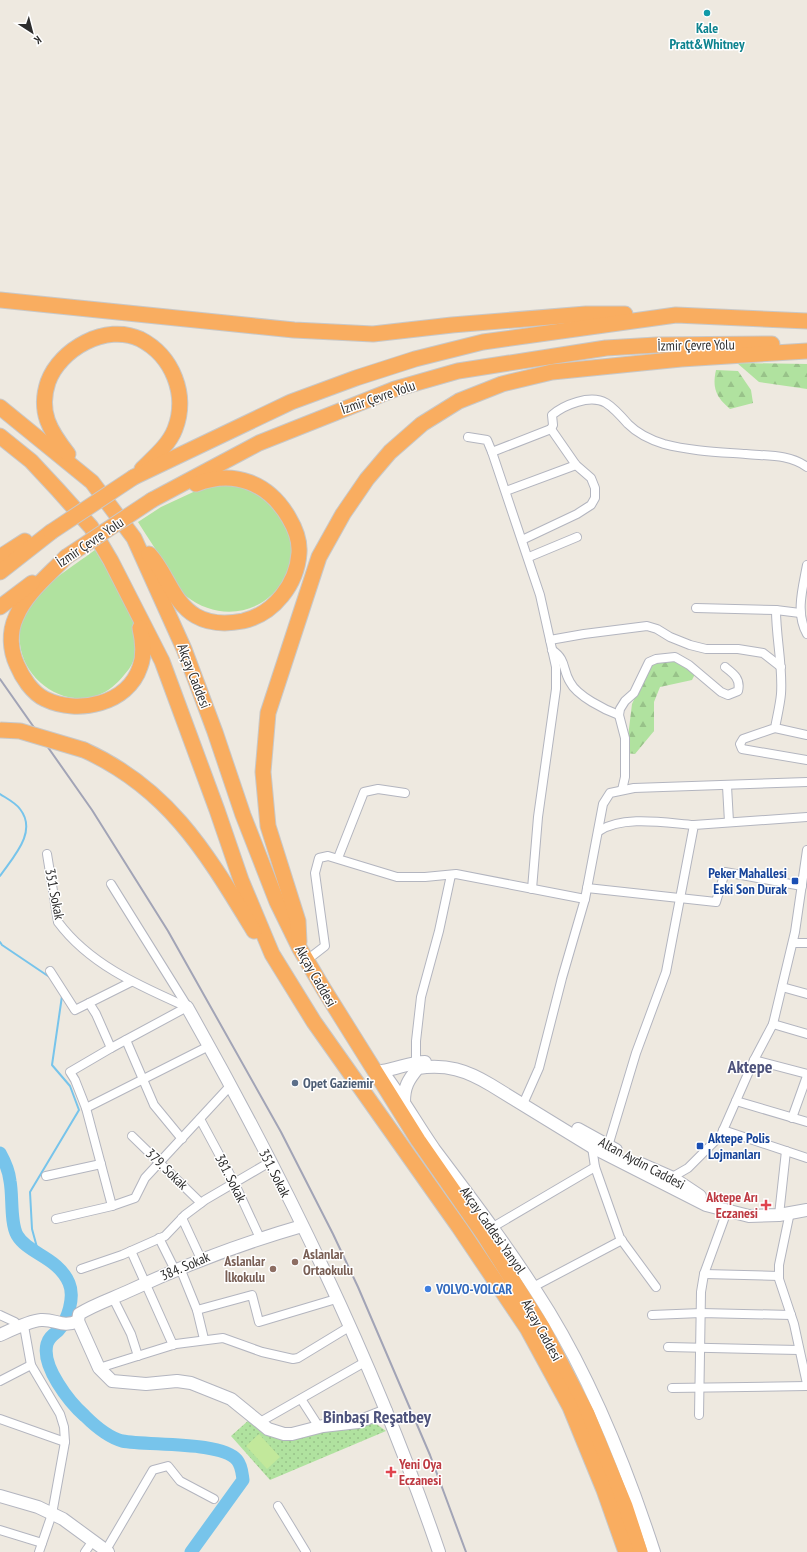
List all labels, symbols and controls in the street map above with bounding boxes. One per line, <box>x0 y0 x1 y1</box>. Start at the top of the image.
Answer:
marker: Kale Pratt&Whitney <box>702 8 712 18</box>
north arrow <box>12 12 52 52</box>
place label: Kale Pratt&Whitney <box>670 19 745 53</box>
text: K <box>31 33 44 48</box>
street label: İzmir Çevre Yolu <box>657 335 735 355</box>
street label: İzmir Çevre Yolu <box>339 376 417 418</box>
street label: İzmir Çevre Yolu <box>53 513 127 571</box>
street label: Akçay Caddesi <box>173 641 215 711</box>
place label: Peker Mahallesi Eski Son Durak <box>708 864 787 898</box>
street label: 351. Sokak <box>41 867 69 922</box>
marker: Peker Mahallesi Eski Son Durak <box>790 876 800 886</box>
street label: Akçay Caddesi <box>291 942 341 1010</box>
district label: Aktepe <box>726 1055 773 1078</box>
place label: Opet Gaziemir <box>303 1074 374 1092</box>
marker: Opet Gaziemir <box>290 1078 300 1088</box>
place label: Aktepe Polis Lojmanları <box>707 1129 770 1163</box>
street label: Altan Aydın Caddesi <box>596 1133 688 1193</box>
marker: Aktepe Polis Lojmanları <box>695 1141 705 1151</box>
street label: 379. Sokak <box>142 1144 192 1194</box>
street label: 351. Sokak <box>255 1146 295 1201</box>
street label: 381. Sokak <box>211 1151 251 1206</box>
street label: Akçay Caddesi Yanyol <box>456 1183 530 1278</box>
place label: Aktepe Arı Eczanesi <box>705 1188 758 1222</box>
marker: Aktepe Arı Eczanesi <box>761 1200 771 1210</box>
place label: Aslanlar Ortaokulu <box>302 1245 353 1279</box>
street label: 384. Sokak <box>158 1247 213 1284</box>
place label: Aslanlar İlkokulu <box>223 1252 266 1286</box>
marker: Aslanlar Ortaokulu <box>290 1257 300 1267</box>
marker: Aslanlar İlkokulu <box>268 1264 278 1274</box>
place label: VOLVO-VOLCAR <box>435 1280 512 1298</box>
marker: VOLVO-VOLCAR <box>423 1284 433 1294</box>
street label: Akçay Caddesi <box>518 1296 566 1364</box>
district label: Binbaşı Reşatbey <box>323 1405 432 1428</box>
place label: Yeni Oya Eczanesi <box>398 1455 442 1489</box>
marker: Yeni Oya Eczanesi <box>386 1467 396 1477</box>

